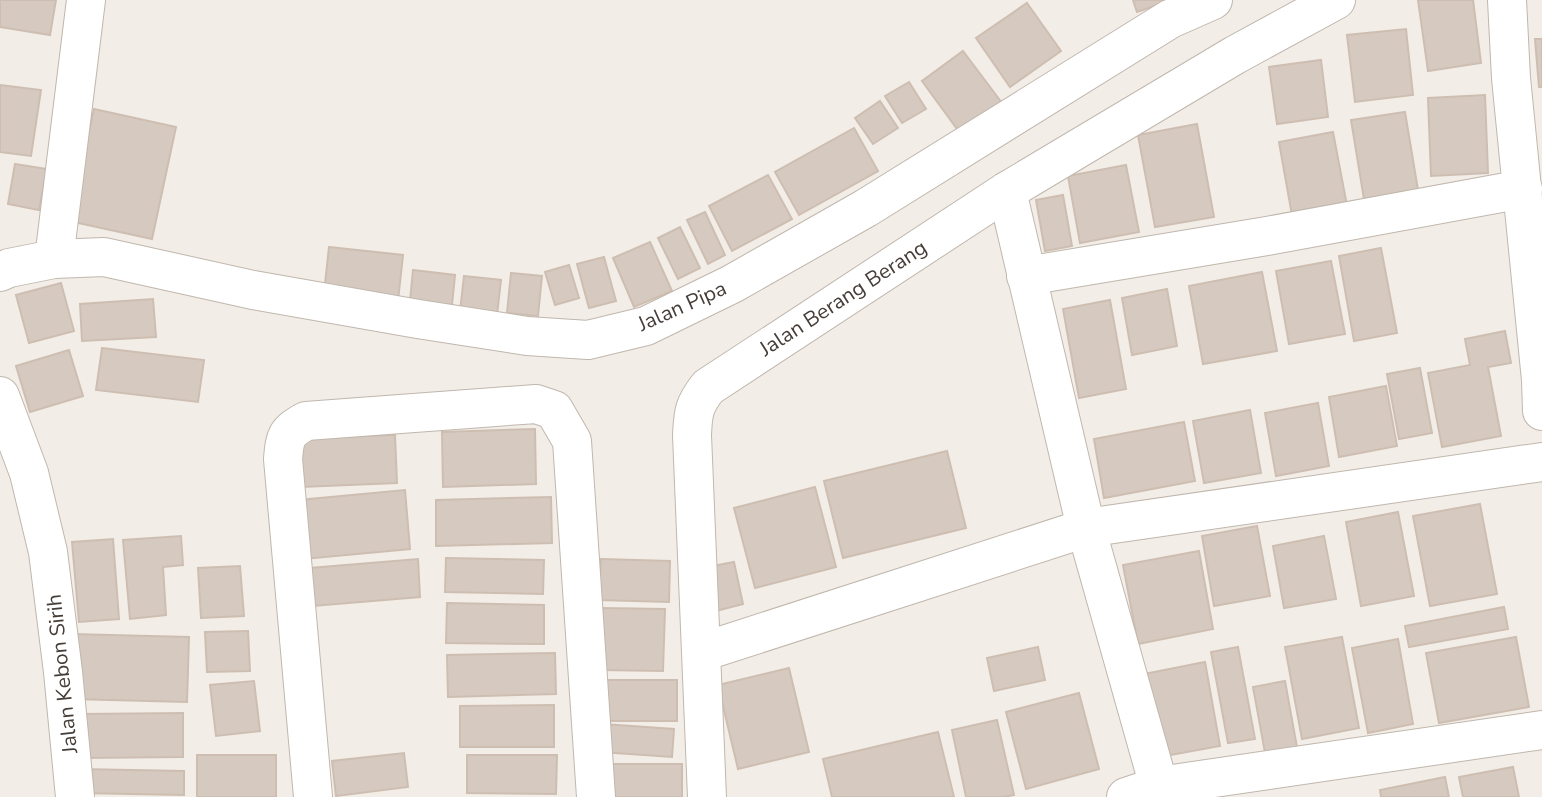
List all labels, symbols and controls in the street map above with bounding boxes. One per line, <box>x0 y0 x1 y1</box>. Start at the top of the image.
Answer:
street label: Jalan Berang Berang <box>753 233 932 363</box>
street label: Jalan Pipa <box>632 274 731 338</box>
street label: Jalan Kebon Sirih <box>40 593 84 756</box>

